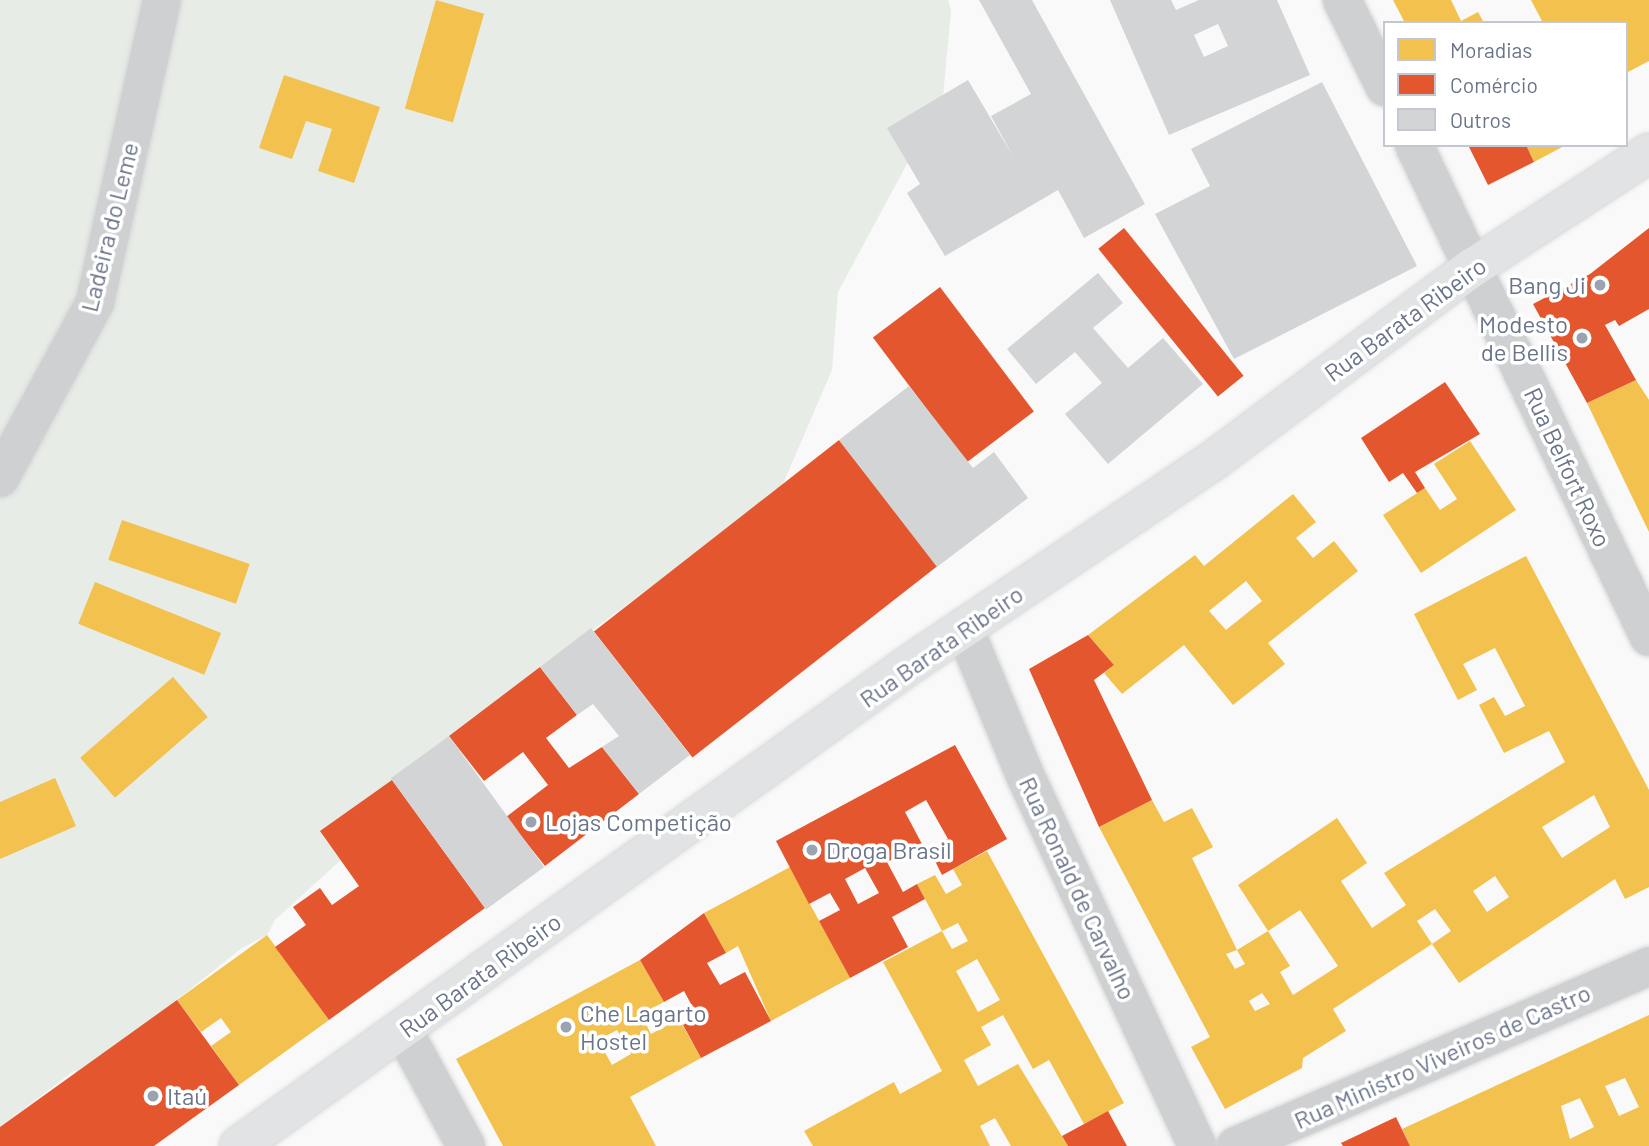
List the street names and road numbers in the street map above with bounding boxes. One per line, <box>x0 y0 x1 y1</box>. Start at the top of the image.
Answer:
street label: Ladeira do Leme <box>74 139 144 315</box>
street label: Rua Barata Ribeiro <box>1319 251 1491 387</box>
street label: Rua Belfort Roxo <box>1518 383 1618 551</box>
street label: Rua Barata Ribeiro <box>854 579 1028 713</box>
street label: Rua Ronald de Carvalho <box>1014 772 1142 1004</box>
street label: Rua Barata Ribeiro <box>394 907 566 1043</box>
street label: Rua Ministro Viveiros de Castro <box>1289 978 1595 1134</box>

